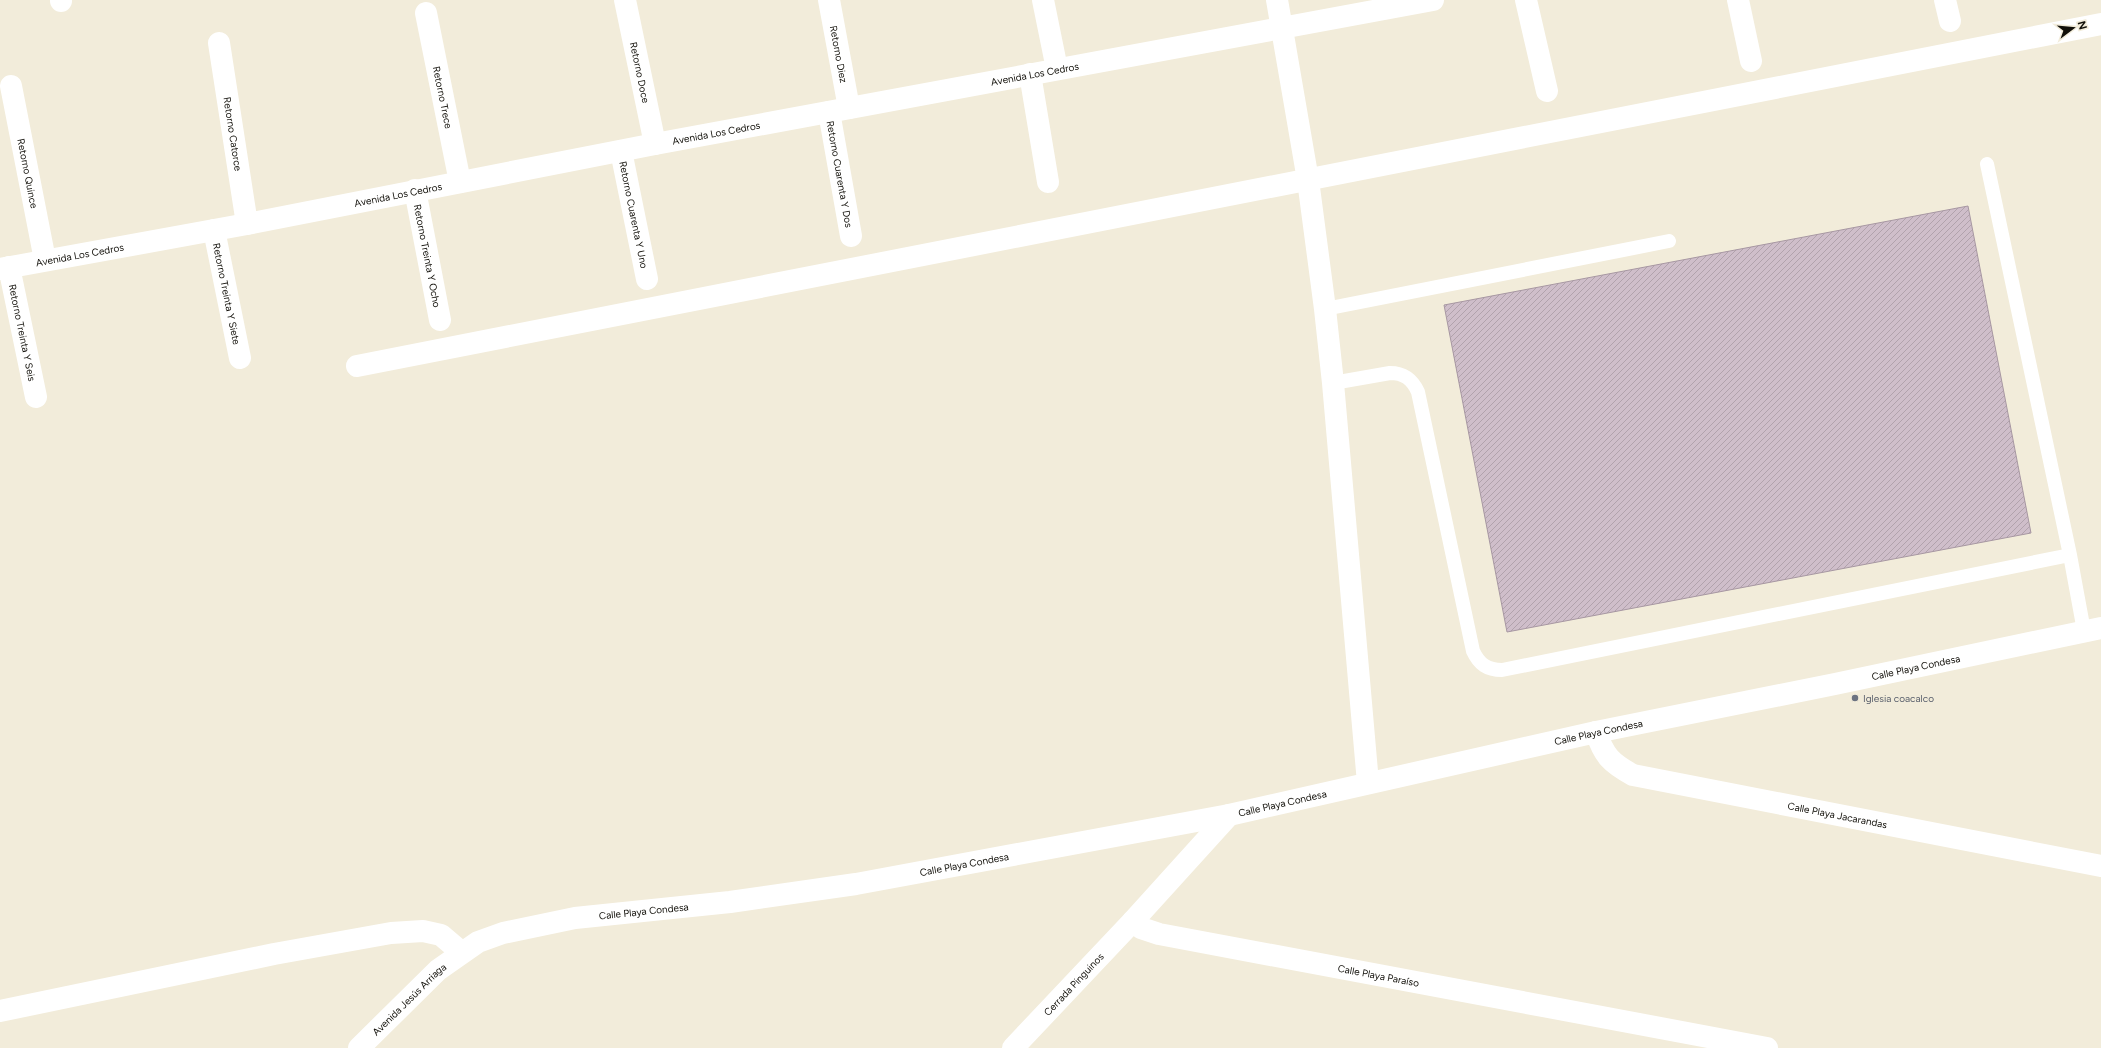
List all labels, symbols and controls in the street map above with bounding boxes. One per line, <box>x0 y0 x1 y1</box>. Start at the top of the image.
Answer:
north arrow <box>2053 8 2093 48</box>
text: N <box>2075 19 2090 31</box>
street label: Retorno Diez <box>827 24 851 84</box>
street label: Retorno Doce <box>627 41 653 105</box>
street label: Avenida Los Cedros <box>990 59 1080 88</box>
street label: Retorno Trece <box>430 65 456 130</box>
street label: Retorno Catorce <box>221 96 245 172</box>
street label: Avenida Los Cedros <box>671 118 761 147</box>
street label: Retorno Cuarenta Y Dos <box>824 120 856 229</box>
street label: Retorno Quince <box>15 137 41 210</box>
street label: Retorno Cuarenta Y Uno <box>617 160 651 270</box>
street label: Avenida Los Cedros <box>353 179 443 209</box>
street label: Retorno Treinta Y Ocho <box>411 203 444 309</box>
street label: Avenida Los Cedros <box>35 240 125 269</box>
street label: Retorno Treinta Y Siete <box>210 242 244 346</box>
street label: Retorno Treinta Y Seis <box>6 283 39 383</box>
street label: Calle Playa Condesa <box>1870 651 1961 683</box>
place label: Iglesia coacalco <box>1863 692 1934 705</box>
marker: Iglesia coacalco <box>1850 693 1860 703</box>
street label: Calle Playa Condesa <box>1553 716 1644 748</box>
street label: Calle Playa Condesa <box>1237 787 1328 819</box>
street label: Calle Playa Jacarandas <box>1787 799 1889 831</box>
street label: Calle Playa Condesa <box>919 849 1010 879</box>
street label: Calle Playa Condesa <box>598 900 689 922</box>
street label: Cerrada Pinguinos <box>1041 950 1106 1018</box>
street label: Avenida Jesús Arriaga <box>369 960 449 1038</box>
street label: Calle Playa Paraíso <box>1337 961 1421 989</box>

